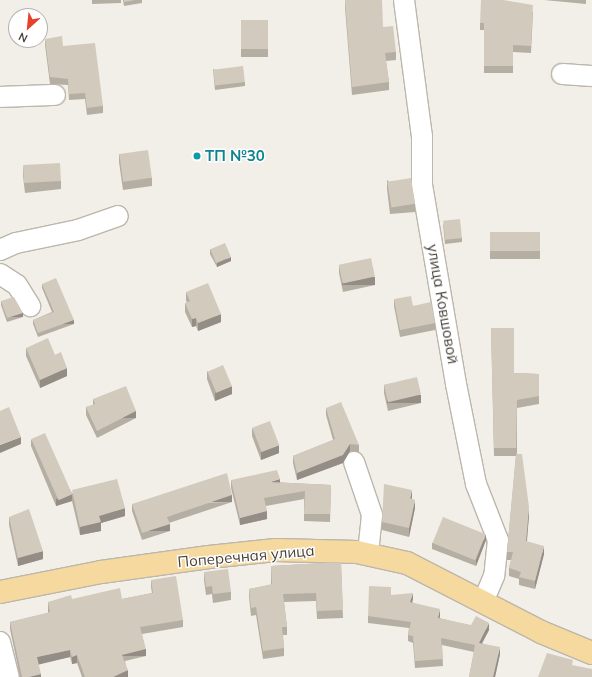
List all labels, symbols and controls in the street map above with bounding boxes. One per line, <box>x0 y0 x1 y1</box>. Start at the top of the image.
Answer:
north arrow <box>8 8 48 48</box>
text: N <box>16 30 30 46</box>
place label: ТП №30 <box>205 147 265 165</box>
marker: ТП №30 <box>192 151 202 161</box>
street label: улица Ковшовой <box>424 243 462 365</box>
street label: Поперечная улица <box>177 541 315 571</box>

